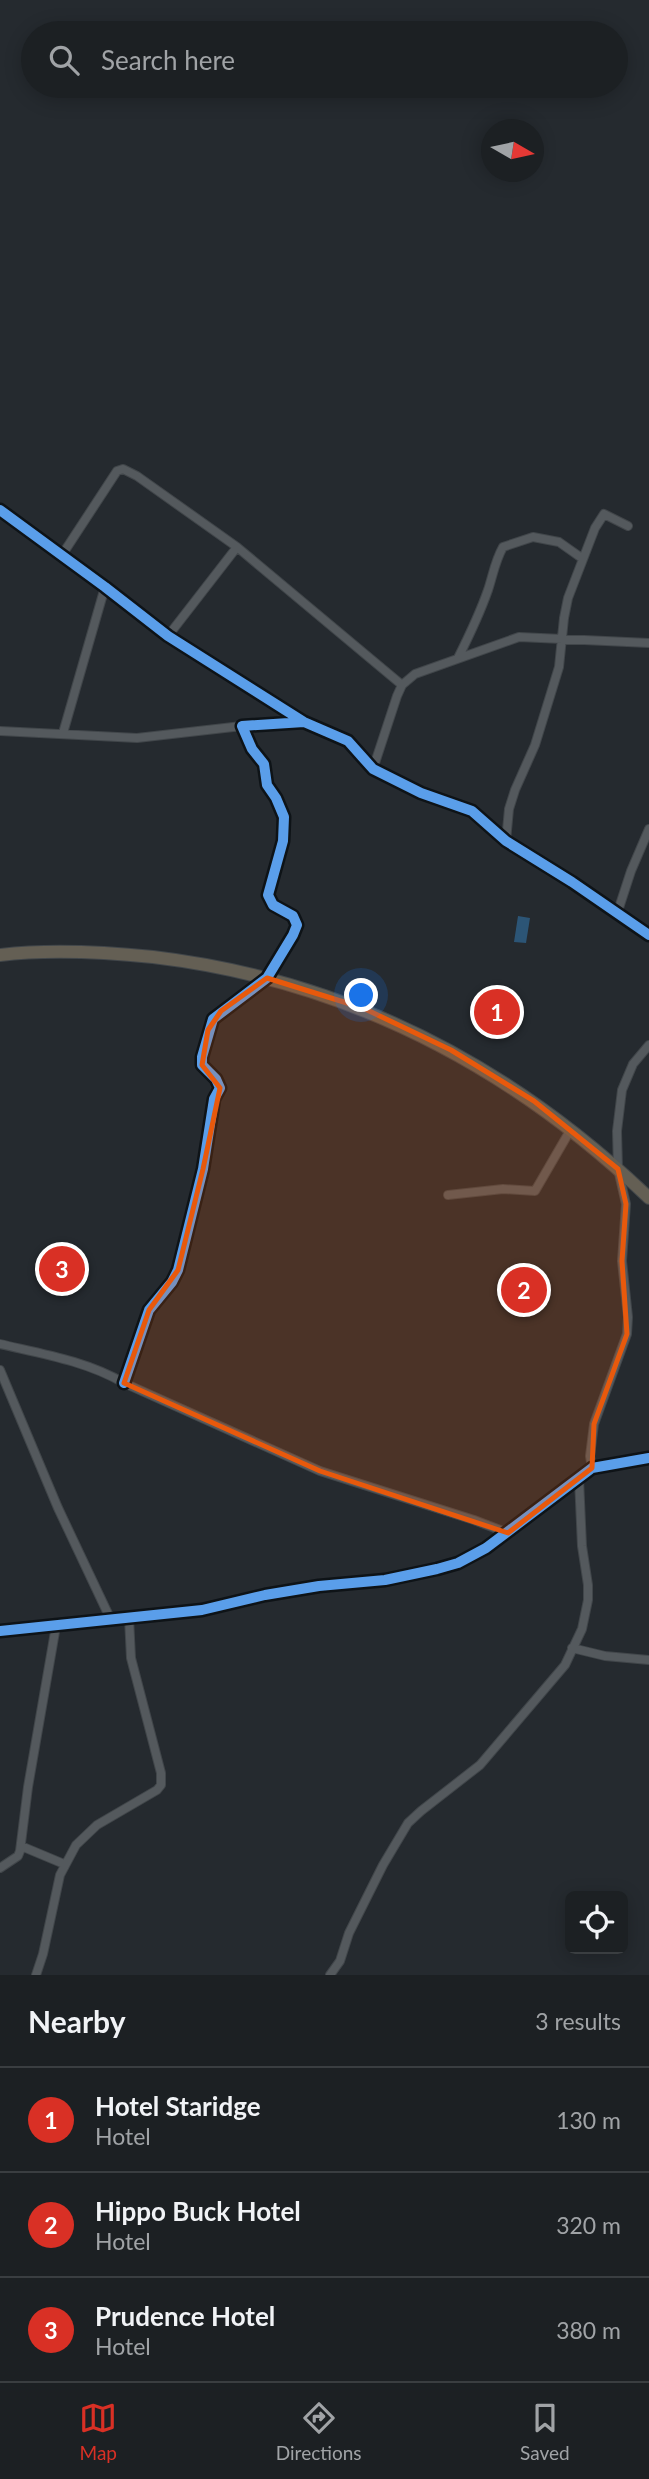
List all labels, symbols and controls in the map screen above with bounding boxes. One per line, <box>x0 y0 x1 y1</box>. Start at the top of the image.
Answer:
search box <box>21 21 628 98</box>
icon: search <box>45 41 83 79</box>
text: Search here <box>101 44 235 76</box>
north arrow <box>481 119 544 182</box>
your location <box>344 978 378 1012</box>
pin: 1 <box>474 986 520 1038</box>
pin: 3 <box>39 1243 85 1295</box>
pin: 2 <box>501 1264 547 1316</box>
map controls <box>565 1891 628 1954</box>
button: locate <box>565 1891 628 1954</box>
text: Nearby <box>28 2003 126 2039</box>
text: 3 results <box>535 2007 621 2035</box>
text: Hotel Staridge <box>95 2090 261 2122</box>
text: 1 <box>44 2106 58 2134</box>
text: 130 m <box>556 2106 621 2134</box>
text: Hotel <box>95 2122 151 2150</box>
text: Hippo Buck Hotel <box>95 2195 301 2227</box>
text: 2 <box>44 2211 58 2239</box>
text: 320 m <box>556 2211 621 2239</box>
text: Hotel <box>95 2227 151 2255</box>
text: Prudence Hotel <box>95 2300 275 2332</box>
text: 3 <box>44 2316 58 2344</box>
text: 380 m <box>556 2316 621 2344</box>
text: Hotel <box>95 2332 151 2360</box>
tab: Map <box>79 2399 117 2464</box>
tab: Directions <box>276 2399 362 2464</box>
tab: Saved <box>520 2399 570 2464</box>

